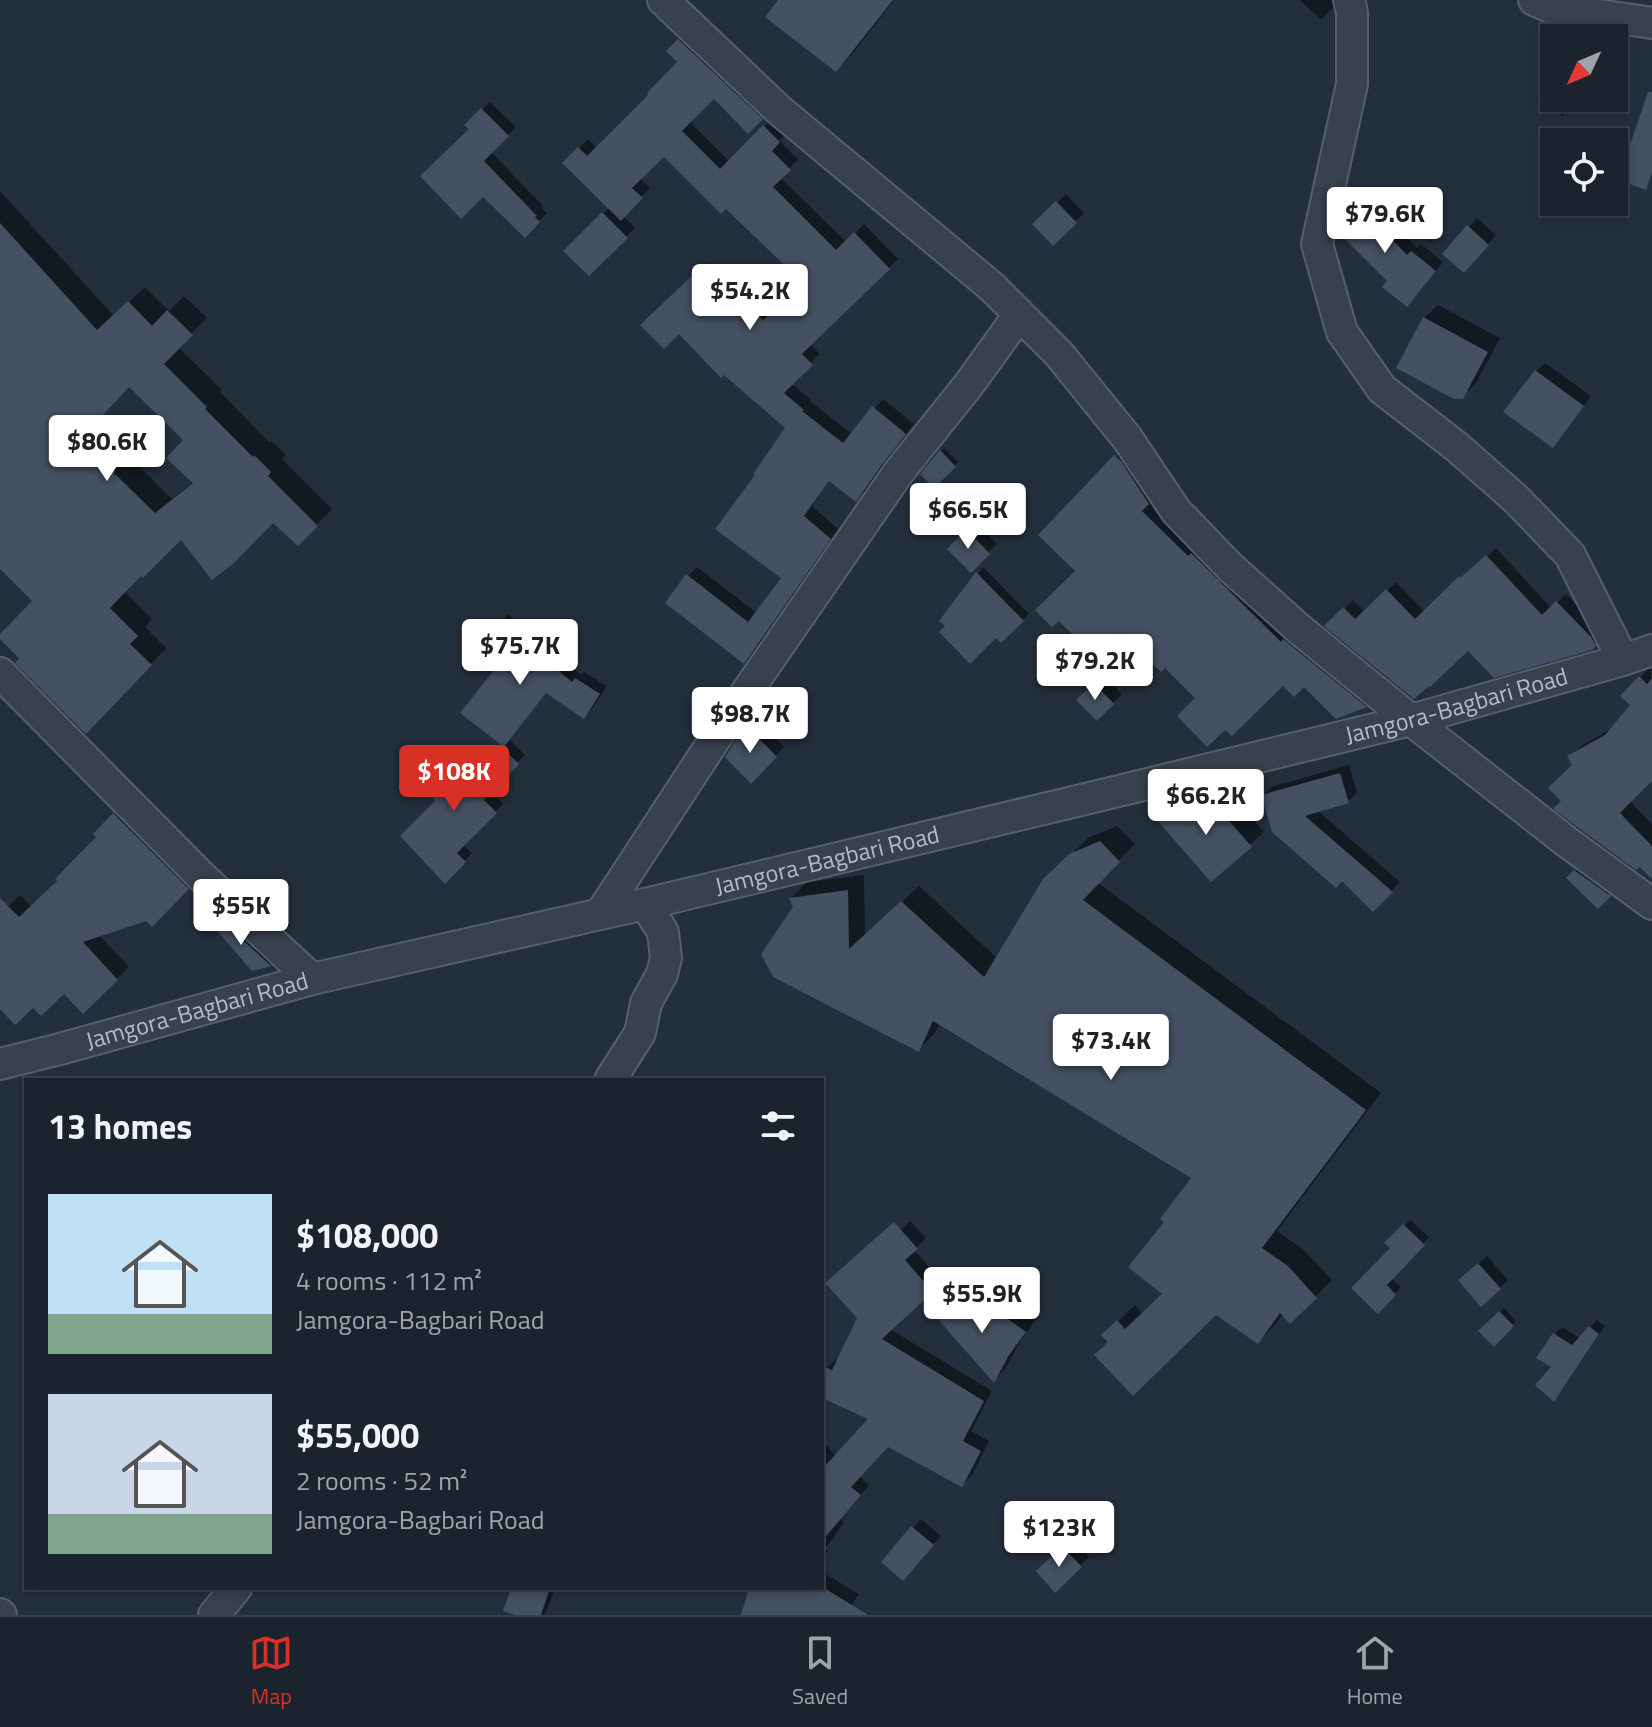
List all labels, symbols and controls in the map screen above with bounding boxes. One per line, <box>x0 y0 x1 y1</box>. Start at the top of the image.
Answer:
north arrow <box>1540 24 1628 112</box>
map controls <box>1540 24 1628 216</box>
button: locate <box>1540 128 1628 216</box>
pin: $79.6K <box>1320 187 1450 255</box>
text: $79.6K <box>1345 193 1425 232</box>
pin: $54.2K <box>685 264 815 332</box>
text: $54.2K <box>710 270 790 309</box>
pin: $80.6K <box>42 415 172 483</box>
text: $80.6K <box>67 421 147 460</box>
pin: $66.5K <box>903 483 1033 551</box>
text: $66.5K <box>928 489 1008 528</box>
pin: $75.7K <box>455 619 585 687</box>
text: $75.7K <box>480 625 560 664</box>
pin: $79.2K <box>1030 634 1160 702</box>
text: $79.2K <box>1055 640 1135 679</box>
street label: Jamgora-Bagbari Road <box>1341 658 1572 752</box>
pin: $98.7K <box>685 687 815 755</box>
text: $98.7K <box>710 693 790 732</box>
pin: $108K <box>398 745 510 813</box>
text: $108K <box>417 751 491 790</box>
pin: $66.2K <box>1141 769 1271 837</box>
text: $66.2K <box>1166 775 1246 814</box>
street label: Jamgora-Bagbari Road <box>711 815 943 904</box>
pin: $55K <box>194 879 288 947</box>
text: $55K <box>211 885 271 924</box>
street label: Jamgora-Bagbari Road <box>81 962 312 1058</box>
pin: $73.4K <box>1046 1014 1176 1082</box>
text: $73.4K <box>1071 1020 1151 1059</box>
text: 13 homes <box>48 1100 192 1152</box>
icon: filters <box>756 1104 800 1148</box>
text: $108,000 <box>296 1209 438 1261</box>
icon: home <box>112 1226 208 1322</box>
text: 4 rooms · 112 m² <box>296 1261 482 1300</box>
pin: $55.9K <box>917 1267 1047 1335</box>
text: $55.9K <box>942 1273 1022 1312</box>
text: Jamgora-Bagbari Road <box>296 1300 545 1339</box>
text: $55,000 <box>296 1409 419 1461</box>
icon: home <box>112 1426 208 1522</box>
text: 2 rooms · 52 m² <box>296 1461 467 1500</box>
text: Jamgora-Bagbari Road <box>296 1500 545 1539</box>
pin: $123K <box>1003 1501 1115 1569</box>
text: $123K <box>1022 1507 1096 1546</box>
tab: Map <box>249 1631 293 1713</box>
tab: Saved <box>792 1631 848 1713</box>
tab: Home <box>1347 1631 1403 1713</box>

